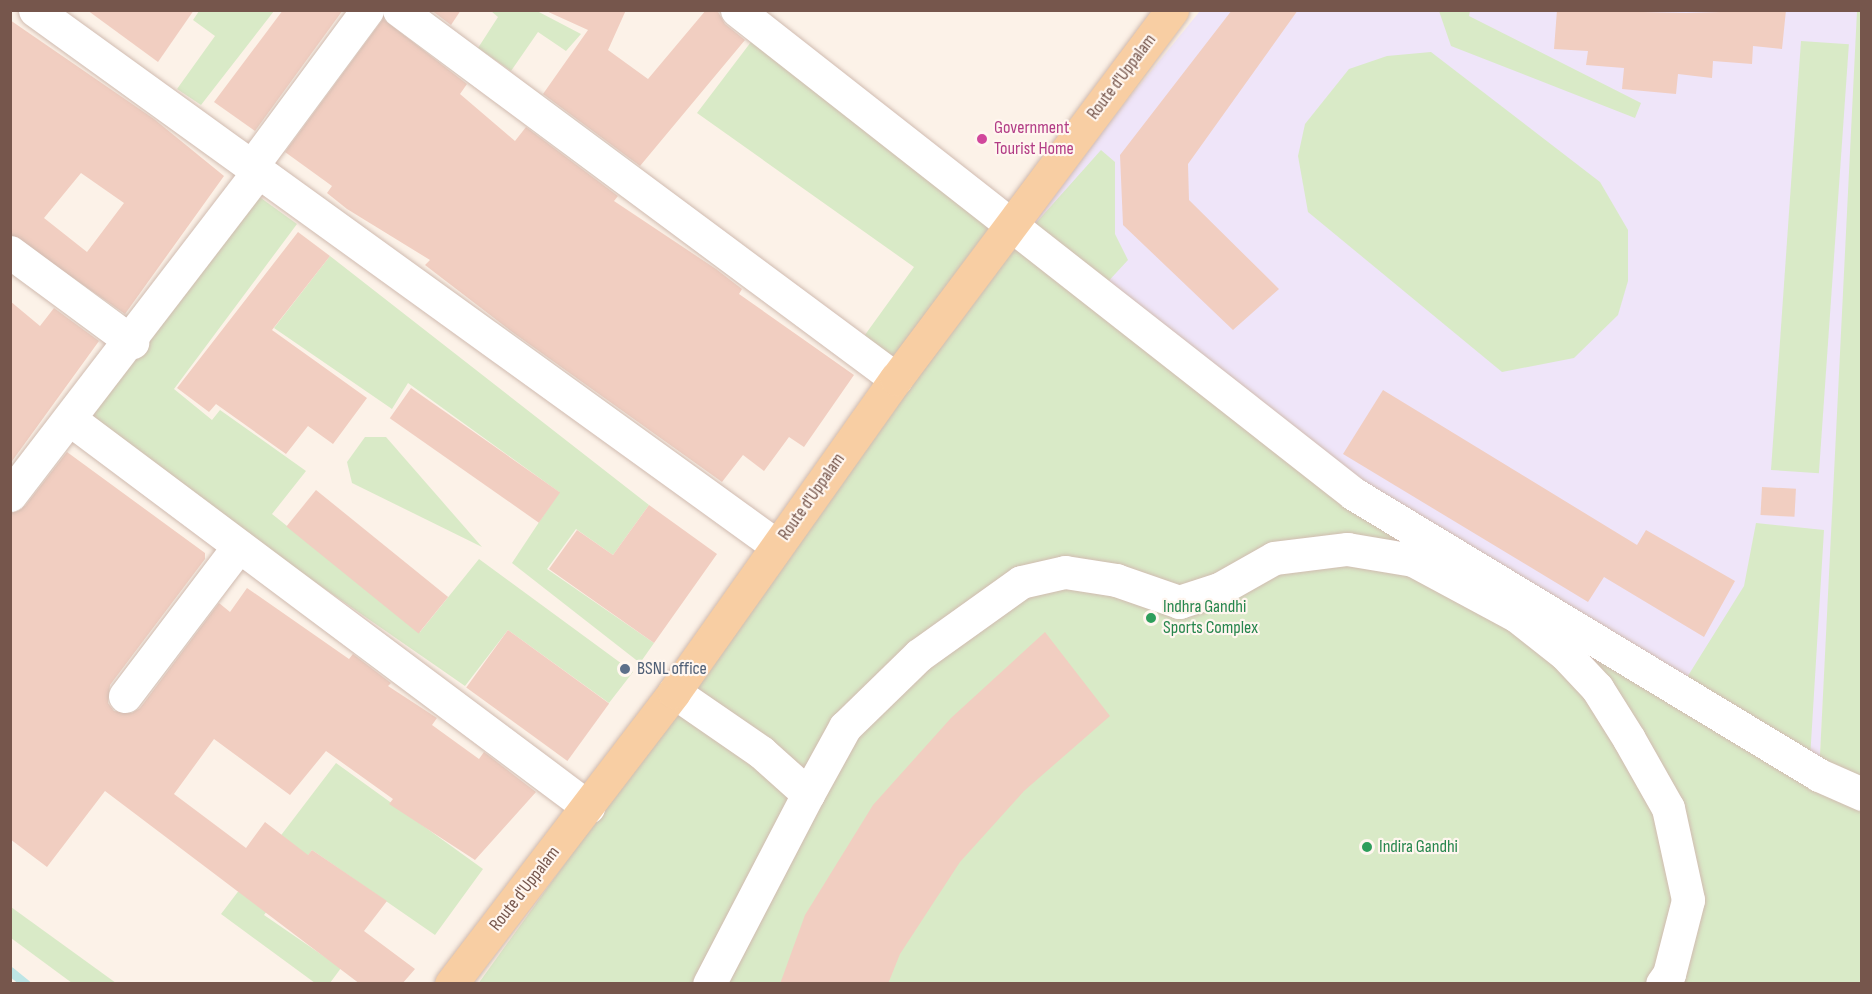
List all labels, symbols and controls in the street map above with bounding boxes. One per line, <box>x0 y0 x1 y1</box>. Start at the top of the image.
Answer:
street label: Route d'Uppalam <box>1083 30 1161 124</box>
place label: Government Tourist Home <box>994 118 1074 160</box>
marker: Government Tourist Home <box>975 132 989 146</box>
street label: Route d'Uppalam <box>774 449 850 545</box>
place label: Indhra Gandhi Sports Complex <box>1163 597 1258 640</box>
marker: Indhra Gandhi Sports Complex <box>1144 611 1158 625</box>
place label: BSNL office <box>637 658 707 680</box>
marker: BSNL office <box>618 662 632 676</box>
place label: Indira Gandhi <box>1379 836 1458 858</box>
marker: Indira Gandhi <box>1360 840 1374 854</box>
street label: Route d'Uppalam <box>485 842 565 936</box>

